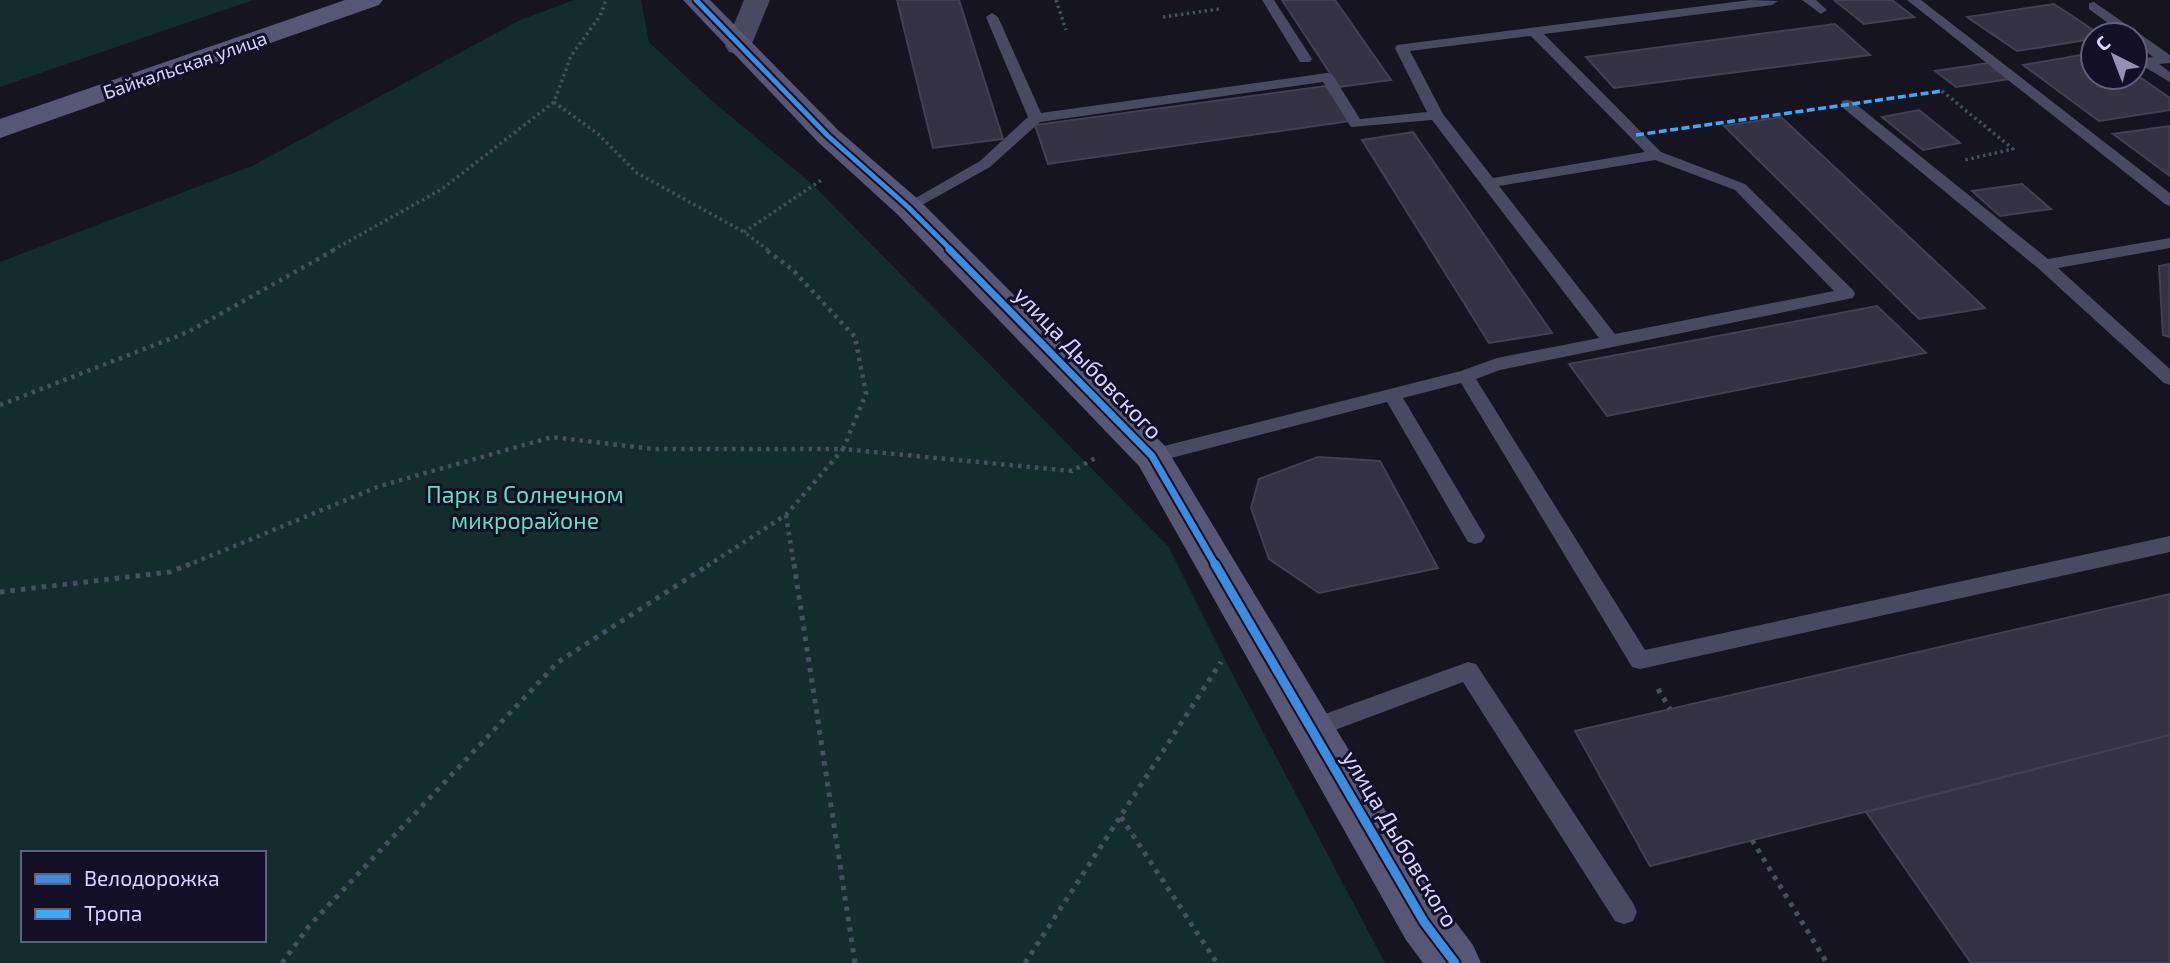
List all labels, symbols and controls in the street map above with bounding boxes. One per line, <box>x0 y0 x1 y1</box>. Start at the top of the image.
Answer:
north arrow <box>2079 21 2149 91</box>
street label: Байкальская улица <box>100 26 270 104</box>
text: С <box>2090 31 2114 55</box>
street label: улица Дыбовского <box>1008 280 1169 445</box>
park label: Парк в Солнечном микрорайоне <box>426 480 624 534</box>
street label: улица Дыбовского <box>1336 745 1465 932</box>
legend <box>21 851 266 942</box>
text: Велодорожка <box>84 865 220 890</box>
text: Тропа <box>84 900 142 925</box>

